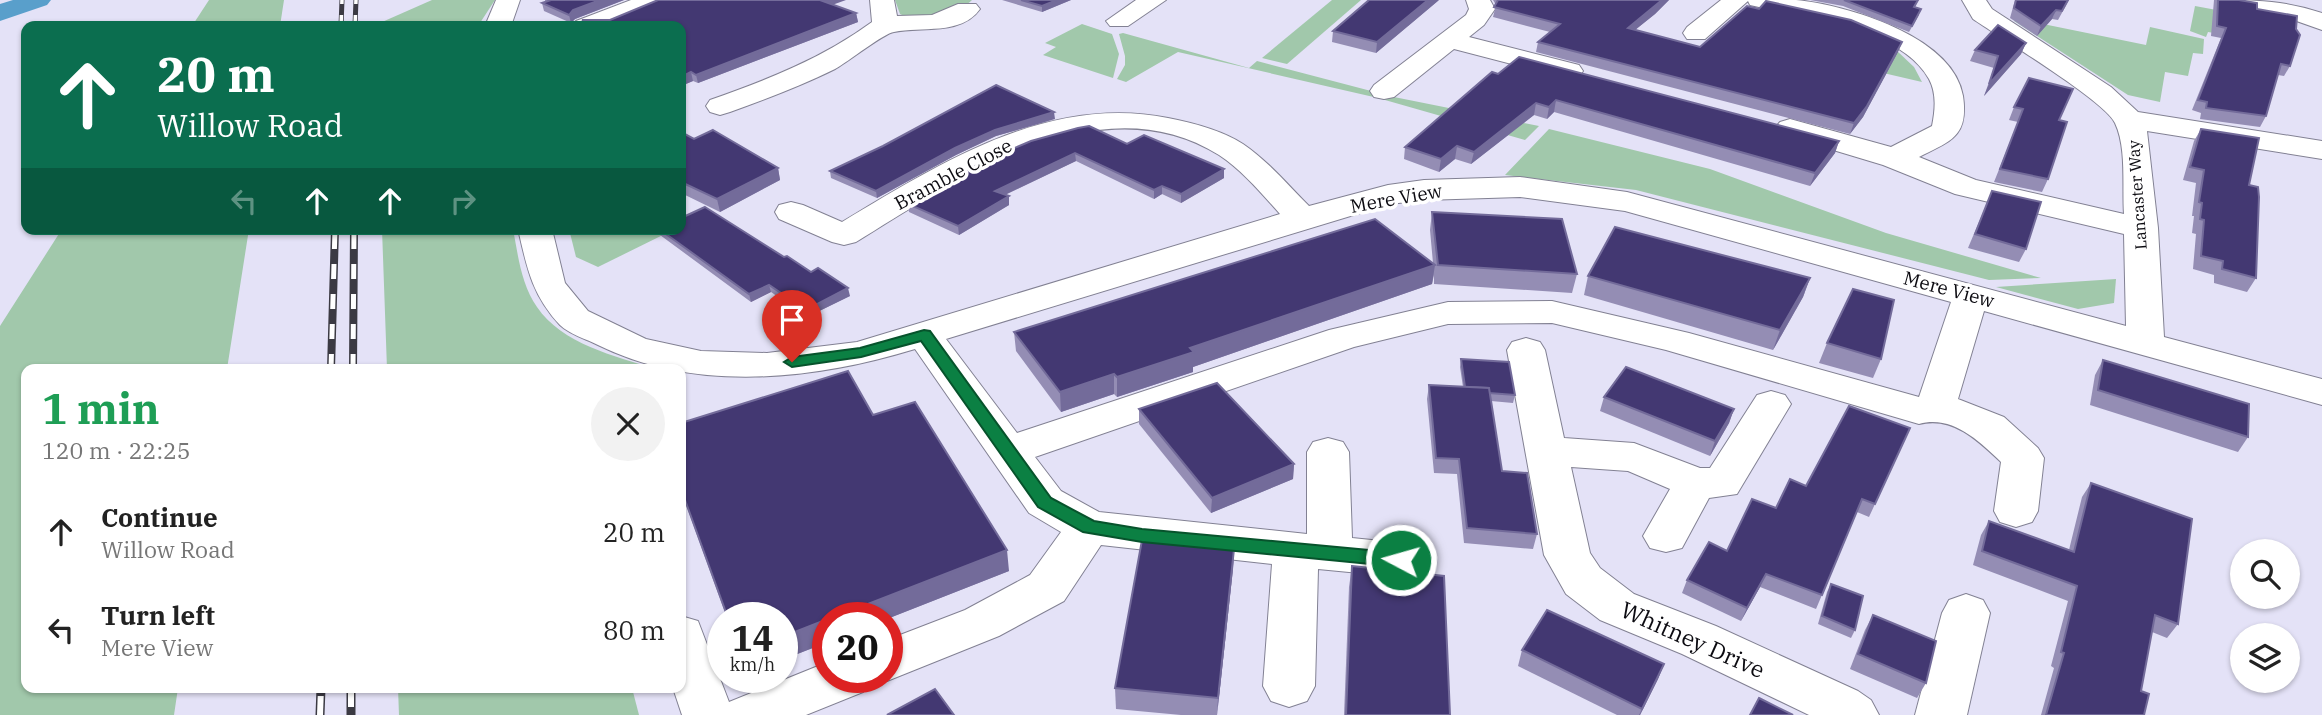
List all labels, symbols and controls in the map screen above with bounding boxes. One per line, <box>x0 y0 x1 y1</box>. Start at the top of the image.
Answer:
text: 20 m <box>157 42 275 105</box>
icon: ahead <box>42 49 133 140</box>
text: Willow Road <box>157 104 343 146</box>
street label: Bramble Close <box>890 133 1016 215</box>
street label: Lancaster Way <box>2123 139 2151 250</box>
street label: Mere View <box>1348 178 1444 218</box>
icon: left <box>225 182 263 220</box>
icon: ahead <box>298 182 336 220</box>
icon: ahead <box>371 182 409 220</box>
icon: right <box>444 182 482 220</box>
street label: Mere View <box>1901 265 1997 313</box>
pin <box>762 290 822 362</box>
icon: arrive <box>773 301 811 339</box>
text: 1 min <box>42 381 160 436</box>
button: close <box>591 387 665 461</box>
text: 120 m · 22:25 <box>42 435 191 465</box>
text: Continue <box>101 500 218 534</box>
icon: ahead <box>42 513 80 551</box>
text: 20 m <box>603 515 665 549</box>
position arrow <box>1364 523 1438 597</box>
text: Willow Road <box>101 534 235 564</box>
map controls <box>2230 539 2300 693</box>
button: search <box>2230 539 2300 609</box>
street label: Whitney Drive <box>1616 594 1770 684</box>
text: Turn left <box>101 598 215 632</box>
speed limit sign: 20 <box>812 602 903 693</box>
icon: left <box>42 611 80 649</box>
text: 80 m <box>603 613 665 647</box>
text: 14 <box>731 615 774 661</box>
button: layers <box>2230 623 2300 693</box>
text: Mere View <box>101 632 214 662</box>
text: km/h <box>730 653 775 676</box>

